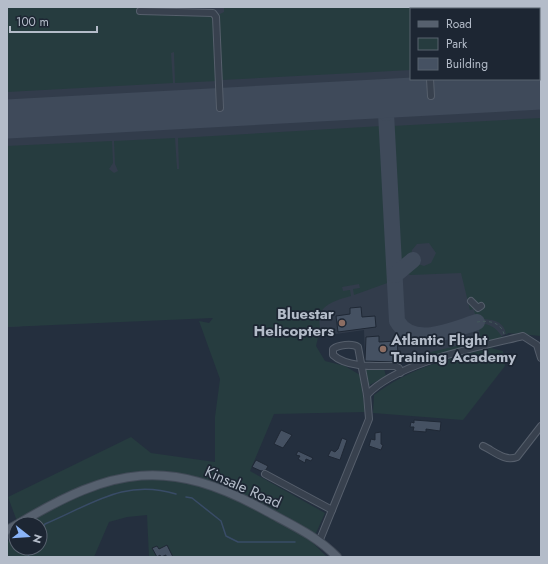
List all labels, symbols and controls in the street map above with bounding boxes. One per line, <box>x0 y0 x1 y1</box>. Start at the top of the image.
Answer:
scale bar <box>10 8 97 34</box>
legend <box>410 8 540 80</box>
text: 100 m <box>16 13 49 31</box>
text: Road <box>446 15 472 33</box>
text: Park <box>446 35 468 53</box>
text: Building <box>446 55 488 73</box>
place label: Bluestar Helicopters <box>254 303 335 342</box>
marker: Bluestar Helicopters <box>337 318 347 328</box>
place label: Atlantic Flight Training Academy <box>390 329 516 368</box>
marker: Atlantic Flight Training Academy <box>378 344 388 354</box>
street label: Kinsale Road <box>201 460 285 514</box>
north arrow <box>8 516 48 556</box>
text: N <box>29 532 46 545</box>

